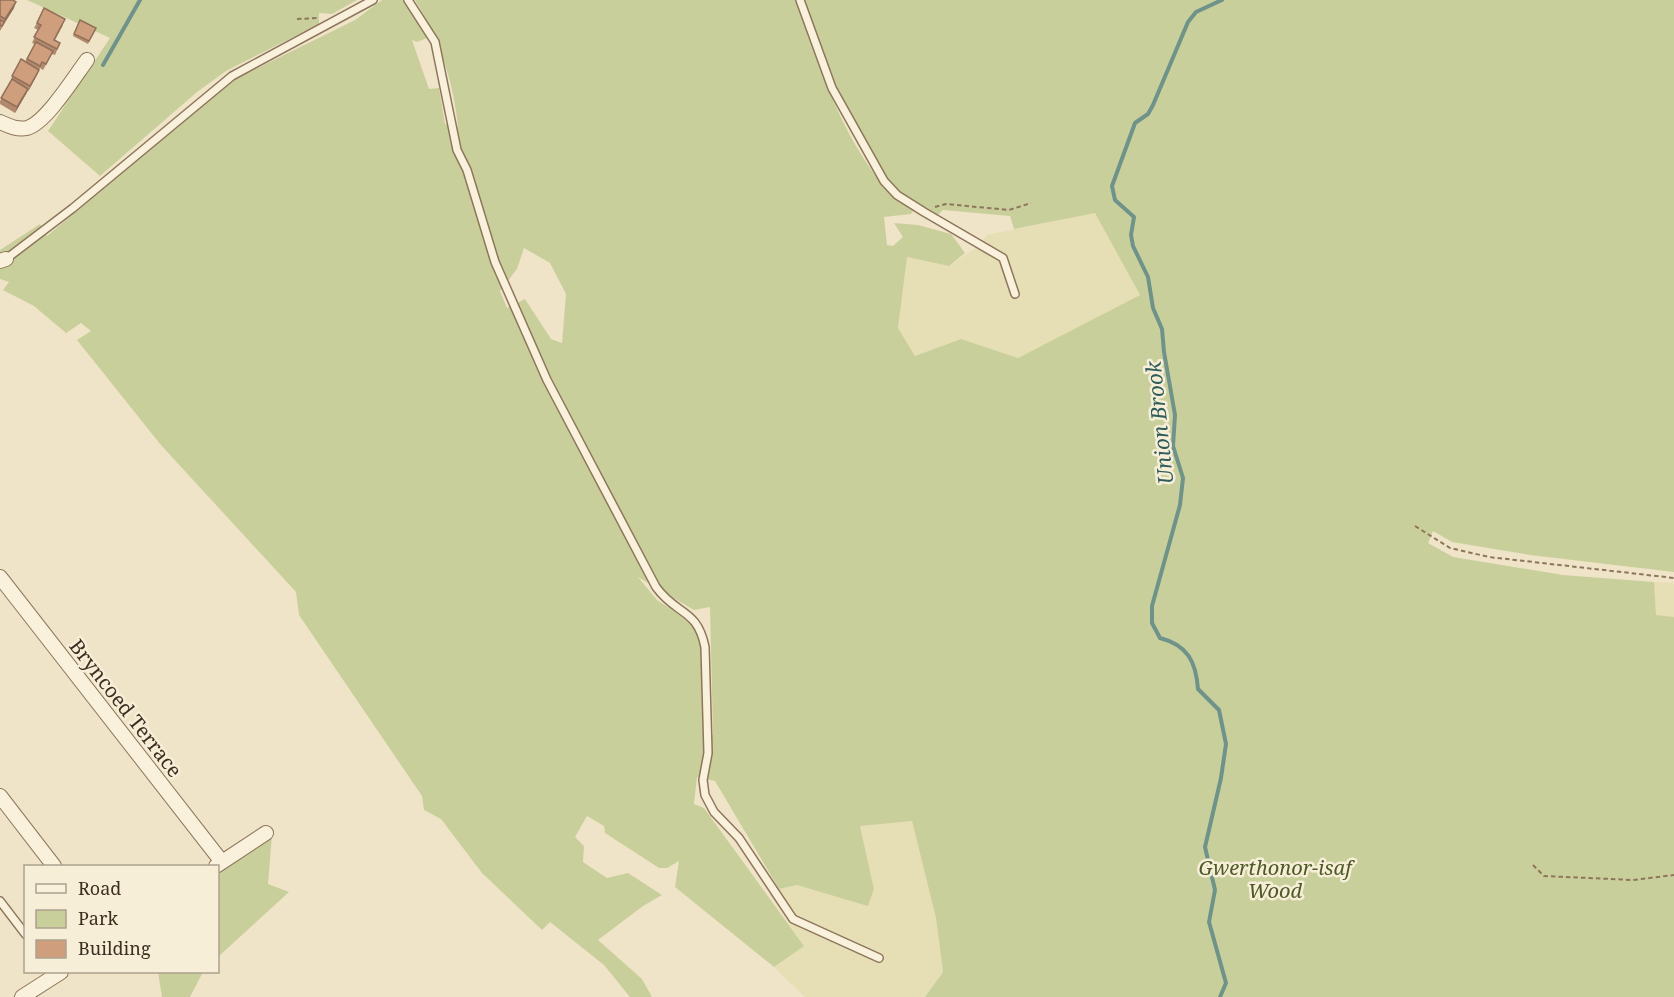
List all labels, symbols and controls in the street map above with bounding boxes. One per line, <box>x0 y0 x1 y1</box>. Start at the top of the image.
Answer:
water label: Union Brook <box>1139 359 1179 486</box>
street label: Bryncoed Terrace <box>64 633 188 783</box>
park label: Gwerthonor-isaf Wood <box>1198 854 1355 904</box>
legend <box>24 865 219 973</box>
text: Road <box>78 876 121 900</box>
text: Park <box>78 906 118 930</box>
text: Building <box>78 936 151 960</box>

